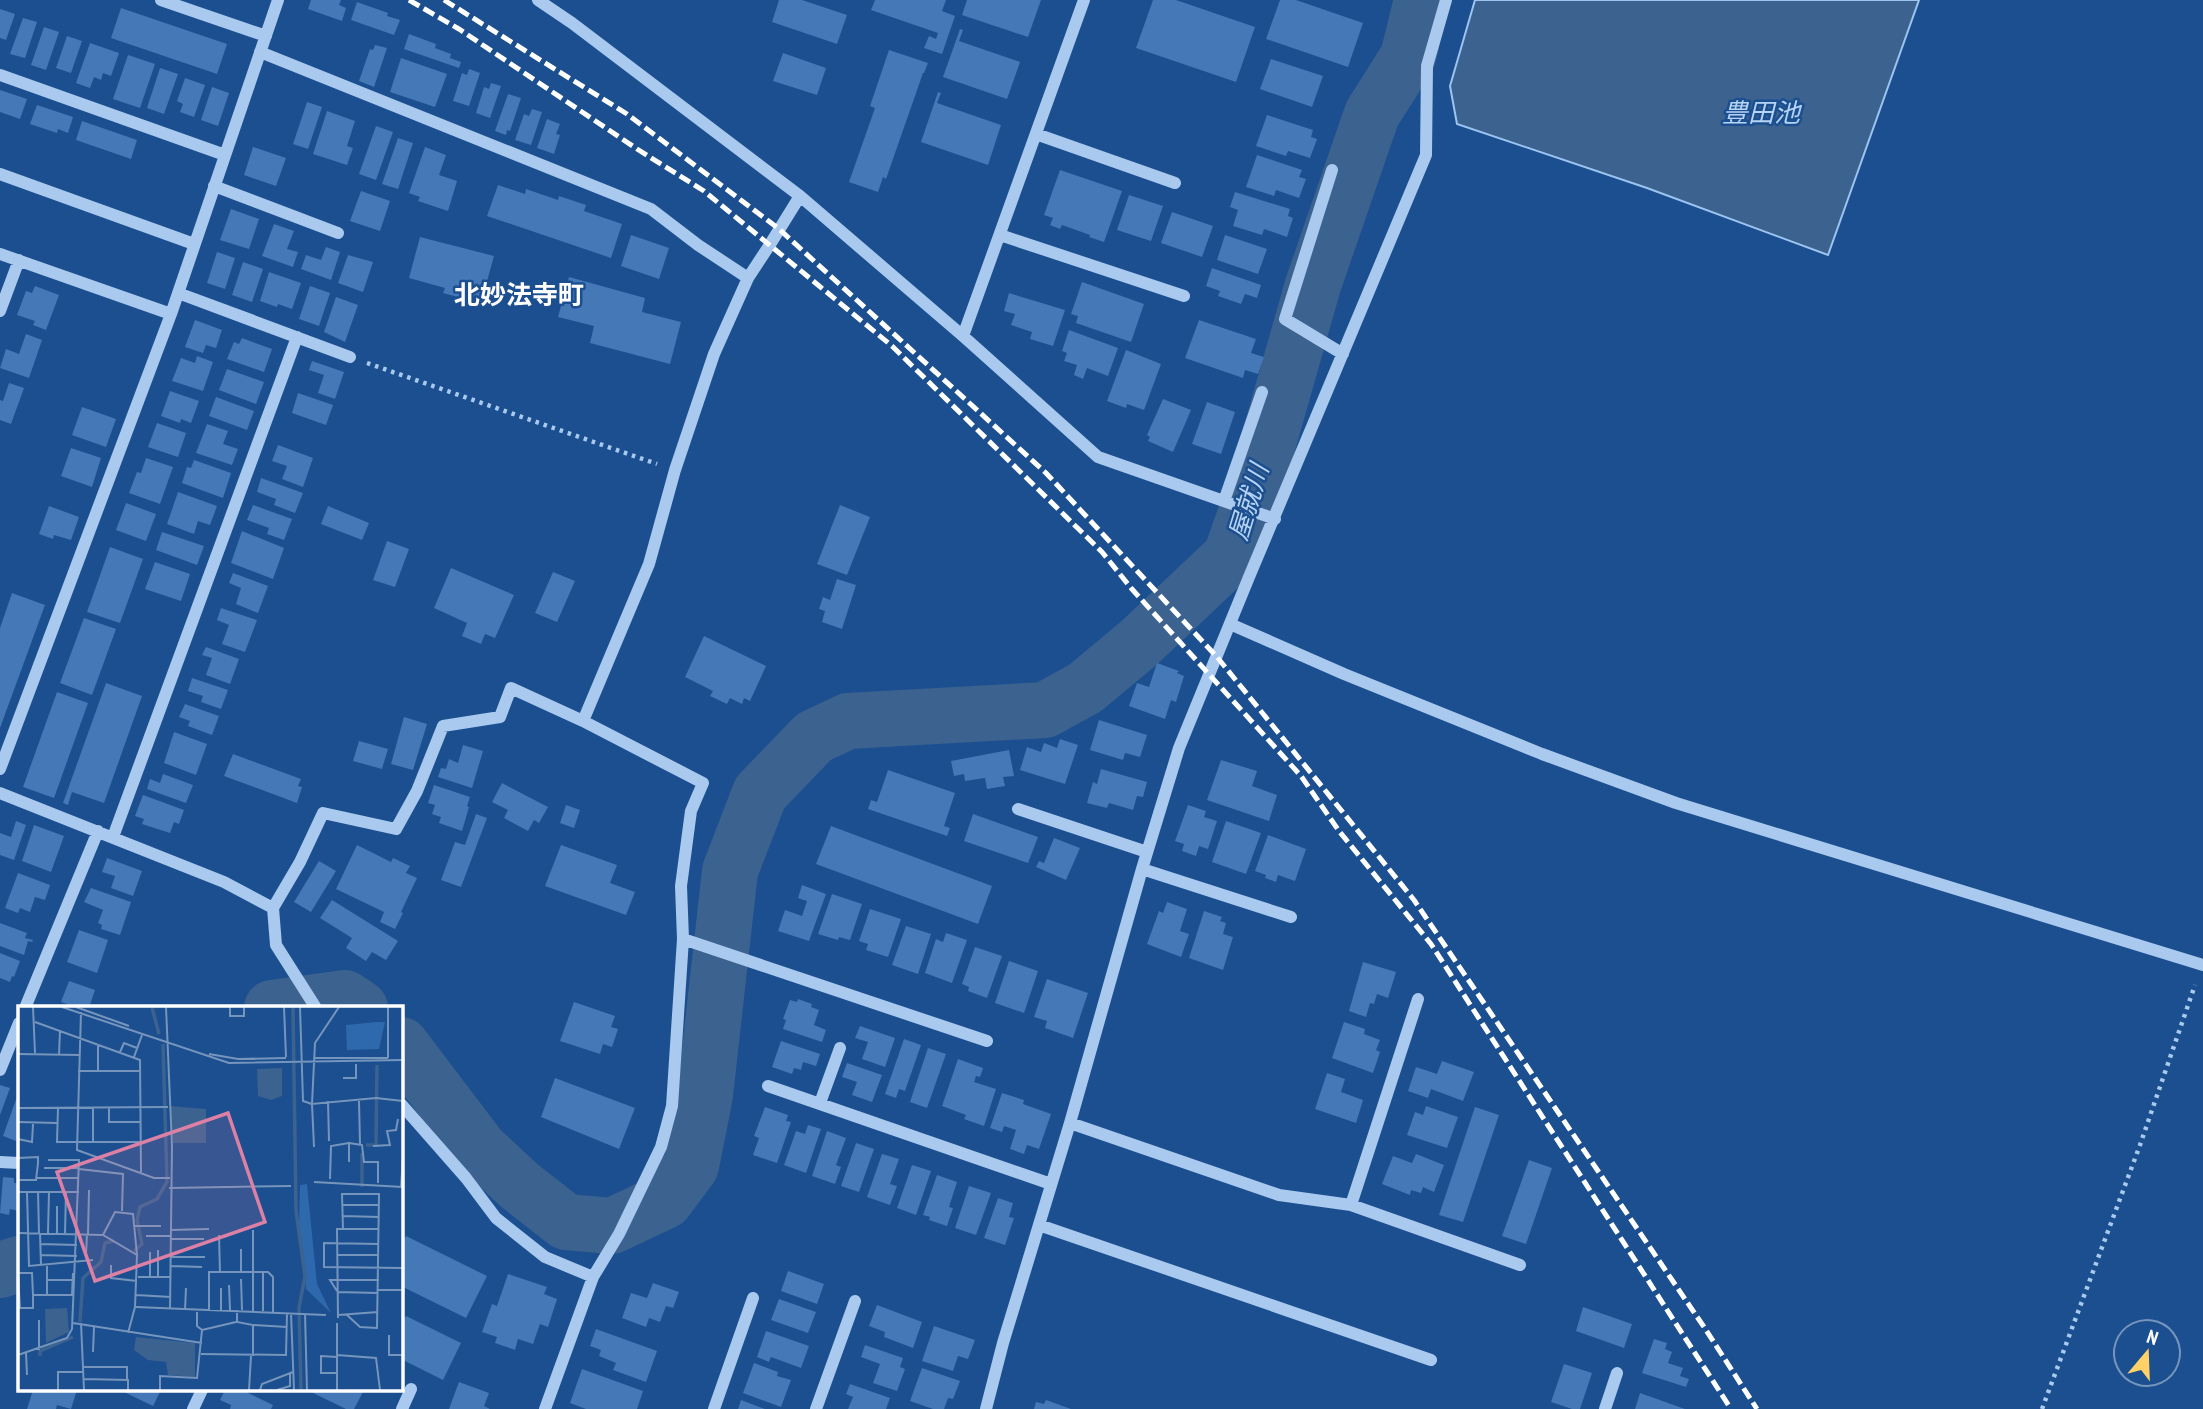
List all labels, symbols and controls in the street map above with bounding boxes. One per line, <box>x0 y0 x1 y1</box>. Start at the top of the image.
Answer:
water label: 豊田池 <box>1722 96 1803 129</box>
district label: 北妙法寺町 <box>454 278 584 311</box>
water label: 屋就川 <box>1221 457 1276 544</box>
inset map <box>18 1006 402 1392</box>
north arrow <box>2112 1318 2182 1388</box>
text: N <box>2144 1324 2161 1350</box>

